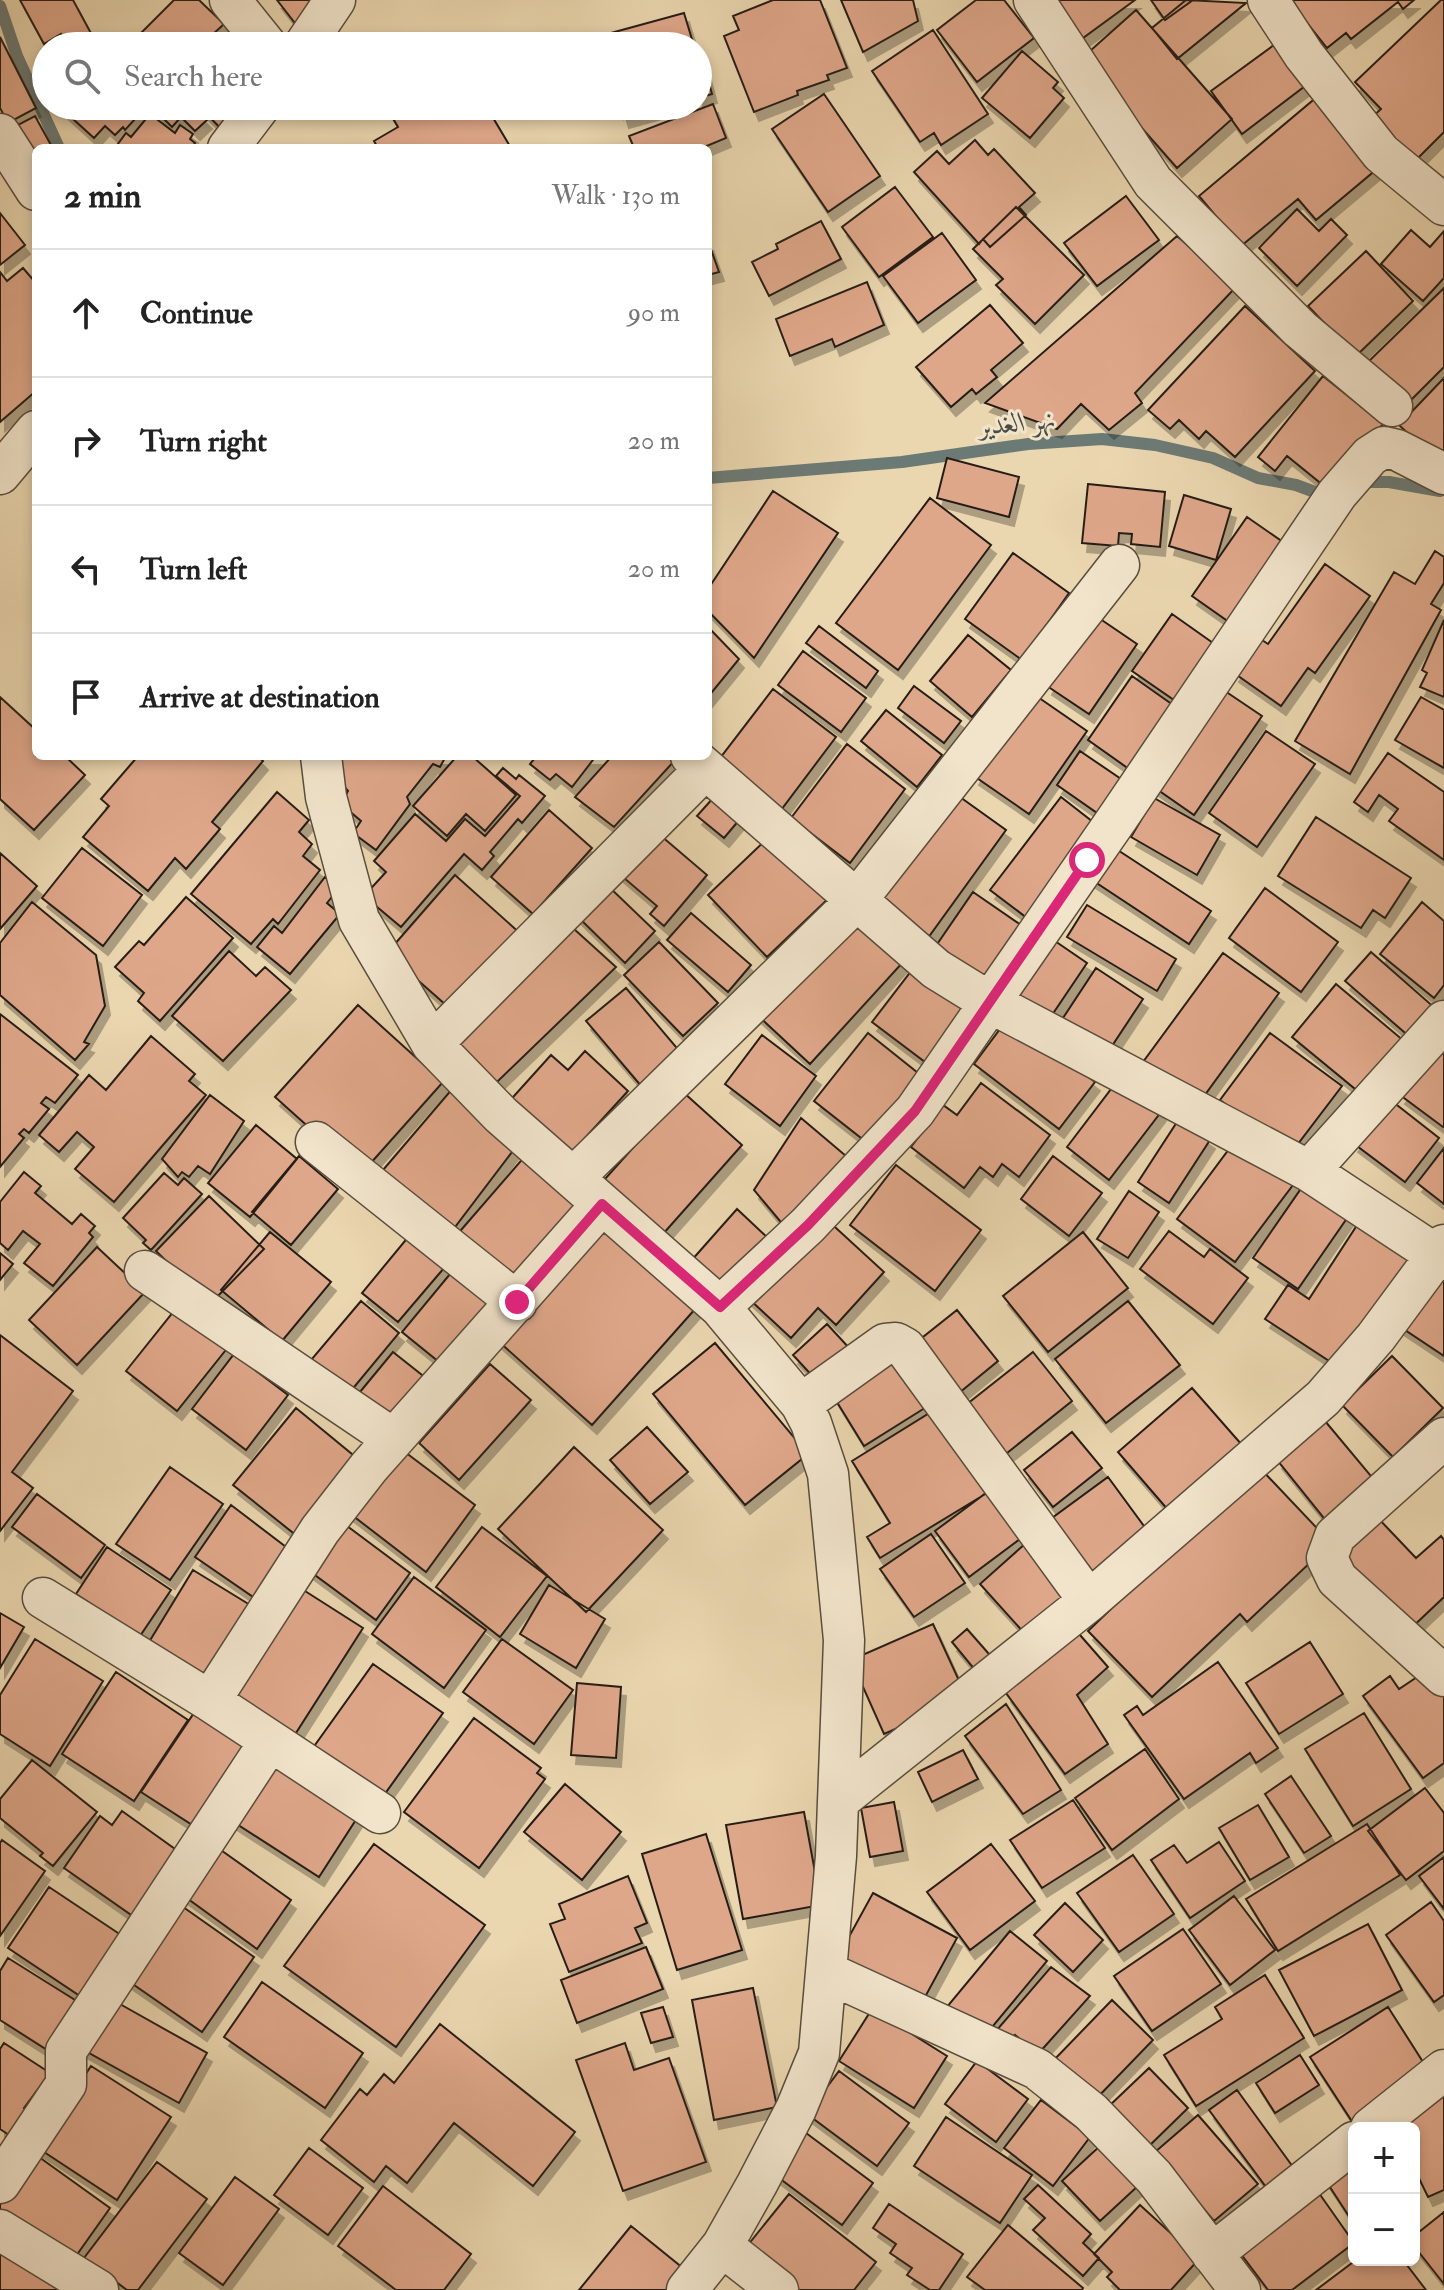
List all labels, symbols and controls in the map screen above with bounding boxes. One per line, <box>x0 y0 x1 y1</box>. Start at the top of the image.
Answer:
search box <box>32 32 712 120</box>
icon: search <box>60 54 104 98</box>
text: Search here <box>124 58 263 95</box>
text: 2 min <box>64 175 141 218</box>
text: Walk · 130 m <box>552 180 680 212</box>
icon: ahead <box>64 291 108 335</box>
text: Continue <box>140 295 253 332</box>
text: 90 m <box>628 297 680 329</box>
water label: نهر الغدير <box>974 402 1058 445</box>
icon: right <box>64 419 108 463</box>
text: Turn right <box>140 423 267 460</box>
text: 20 m <box>628 425 680 457</box>
icon: left <box>64 547 108 591</box>
text: Turn left <box>140 551 247 588</box>
text: 20 m <box>628 553 680 585</box>
icon: arrive <box>64 675 108 719</box>
text: Arrive at destination <box>140 679 380 716</box>
route start <box>1069 842 1105 878</box>
route end <box>499 1284 535 1320</box>
map controls <box>1348 2122 1420 2266</box>
button: + <box>1348 2122 1420 2194</box>
button: − <box>1348 2194 1420 2266</box>

